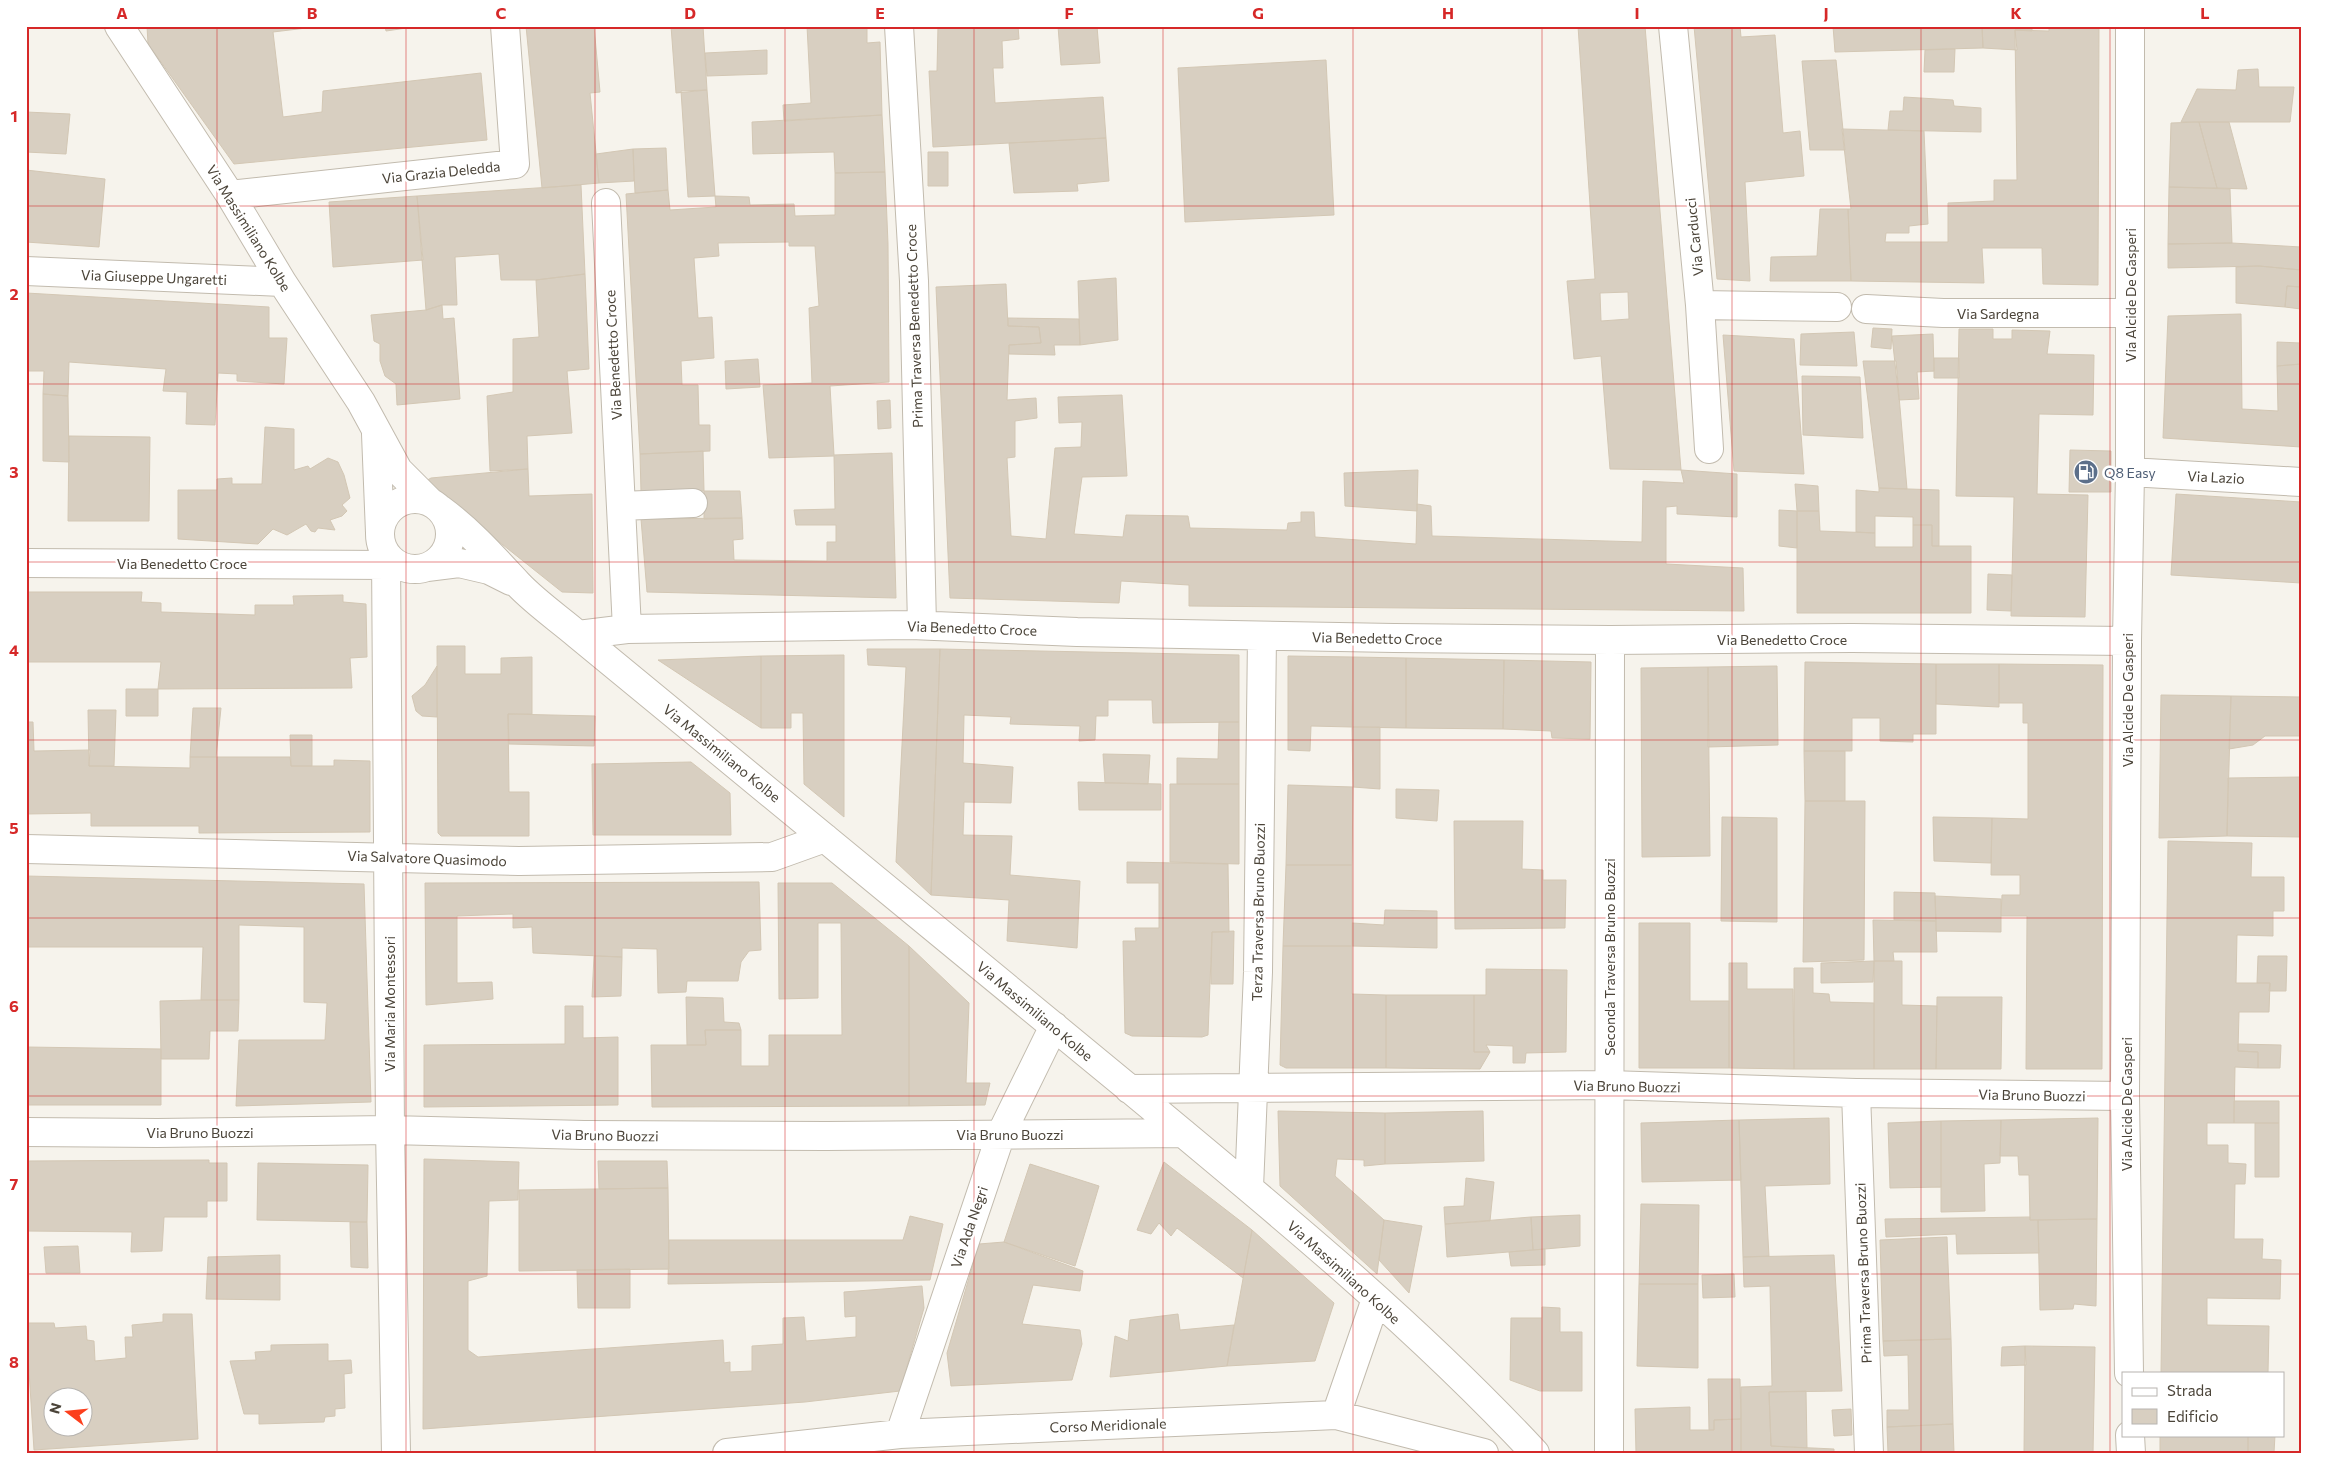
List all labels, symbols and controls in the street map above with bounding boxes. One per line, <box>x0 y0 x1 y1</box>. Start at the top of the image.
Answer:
text: A <box>116 3 128 22</box>
text: B <box>307 3 318 22</box>
text: C <box>496 3 507 22</box>
text: D <box>684 3 696 22</box>
text: E <box>875 3 885 22</box>
text: F <box>1064 3 1074 22</box>
text: G <box>1252 3 1264 22</box>
text: H <box>1442 3 1454 22</box>
text: I <box>1634 3 1640 22</box>
text: J <box>1823 3 1829 22</box>
text: K <box>2010 3 2022 22</box>
text: L <box>2200 3 2210 22</box>
text: 1 <box>10 106 18 125</box>
street label: Via Grazia Deledda <box>381 157 501 187</box>
street label: Via Massimiliano Kolbe <box>203 162 295 294</box>
street label: Via Carducci <box>1681 197 1707 277</box>
street label: Prima Traversa Benedetto Croce <box>902 224 926 428</box>
street label: Via Alcide De Gasperi <box>2122 228 2139 362</box>
street label: Via Giuseppe Ungaretti <box>81 266 227 288</box>
text: 2 <box>9 284 19 303</box>
street label: Via Benedetto Croce <box>601 289 625 421</box>
street label: Via Sardegna <box>1957 305 2039 322</box>
fuel station icon: Q8 Easy <box>2073 459 2099 485</box>
text: 3 <box>9 462 19 481</box>
place label: Q8 Easy <box>2104 464 2156 481</box>
street label: Via Lazio <box>2187 467 2245 487</box>
street label: Via Benedetto Croce <box>117 555 247 572</box>
street label: Via Benedetto Croce <box>907 617 1037 639</box>
street label: Via Benedetto Croce <box>1312 628 1442 648</box>
street label: Via Benedetto Croce <box>1717 631 1847 648</box>
street label: Via Alcide De Gasperi <box>2119 633 2136 767</box>
text: 4 <box>9 640 19 659</box>
street label: Via Massimiliano Kolbe <box>660 700 784 806</box>
text: 5 <box>9 818 19 837</box>
street label: Terza Traversa Bruno Buozzi <box>1248 823 1268 1001</box>
street label: Via Salvatore Quasimodo <box>347 847 507 869</box>
street label: Seconda Traversa Bruno Buozzi <box>1601 858 1618 1056</box>
street label: Via Maria Montessori <box>381 936 398 1072</box>
street label: Via Massimiliano Kolbe <box>974 958 1096 1064</box>
text: 6 <box>9 996 19 1015</box>
street label: Via Alcide De Gasperi <box>2118 1037 2135 1171</box>
street label: Via Bruno Buozzi <box>1573 1077 1681 1095</box>
street label: Via Bruno Buozzi <box>1978 1086 2086 1104</box>
street label: Via Bruno Buozzi <box>146 1124 254 1141</box>
street label: Via Bruno Buozzi <box>551 1126 659 1144</box>
street label: Via Bruno Buozzi <box>956 1126 1064 1143</box>
text: 7 <box>10 1174 19 1193</box>
street label: Prima Traversa Bruno Buozzi <box>1851 1182 1875 1364</box>
street label: Via Ada Negri <box>947 1184 991 1270</box>
street label: Via Massimiliano Kolbe <box>1284 1217 1404 1327</box>
text: 8 <box>9 1352 19 1371</box>
legend <box>2122 1372 2284 1436</box>
text: Strada <box>2167 1381 2212 1399</box>
north arrow <box>42 1386 92 1436</box>
text: N <box>45 1401 65 1416</box>
text: Edificio <box>2167 1407 2218 1425</box>
street label: Corso Meridionale <box>1049 1414 1167 1436</box>

